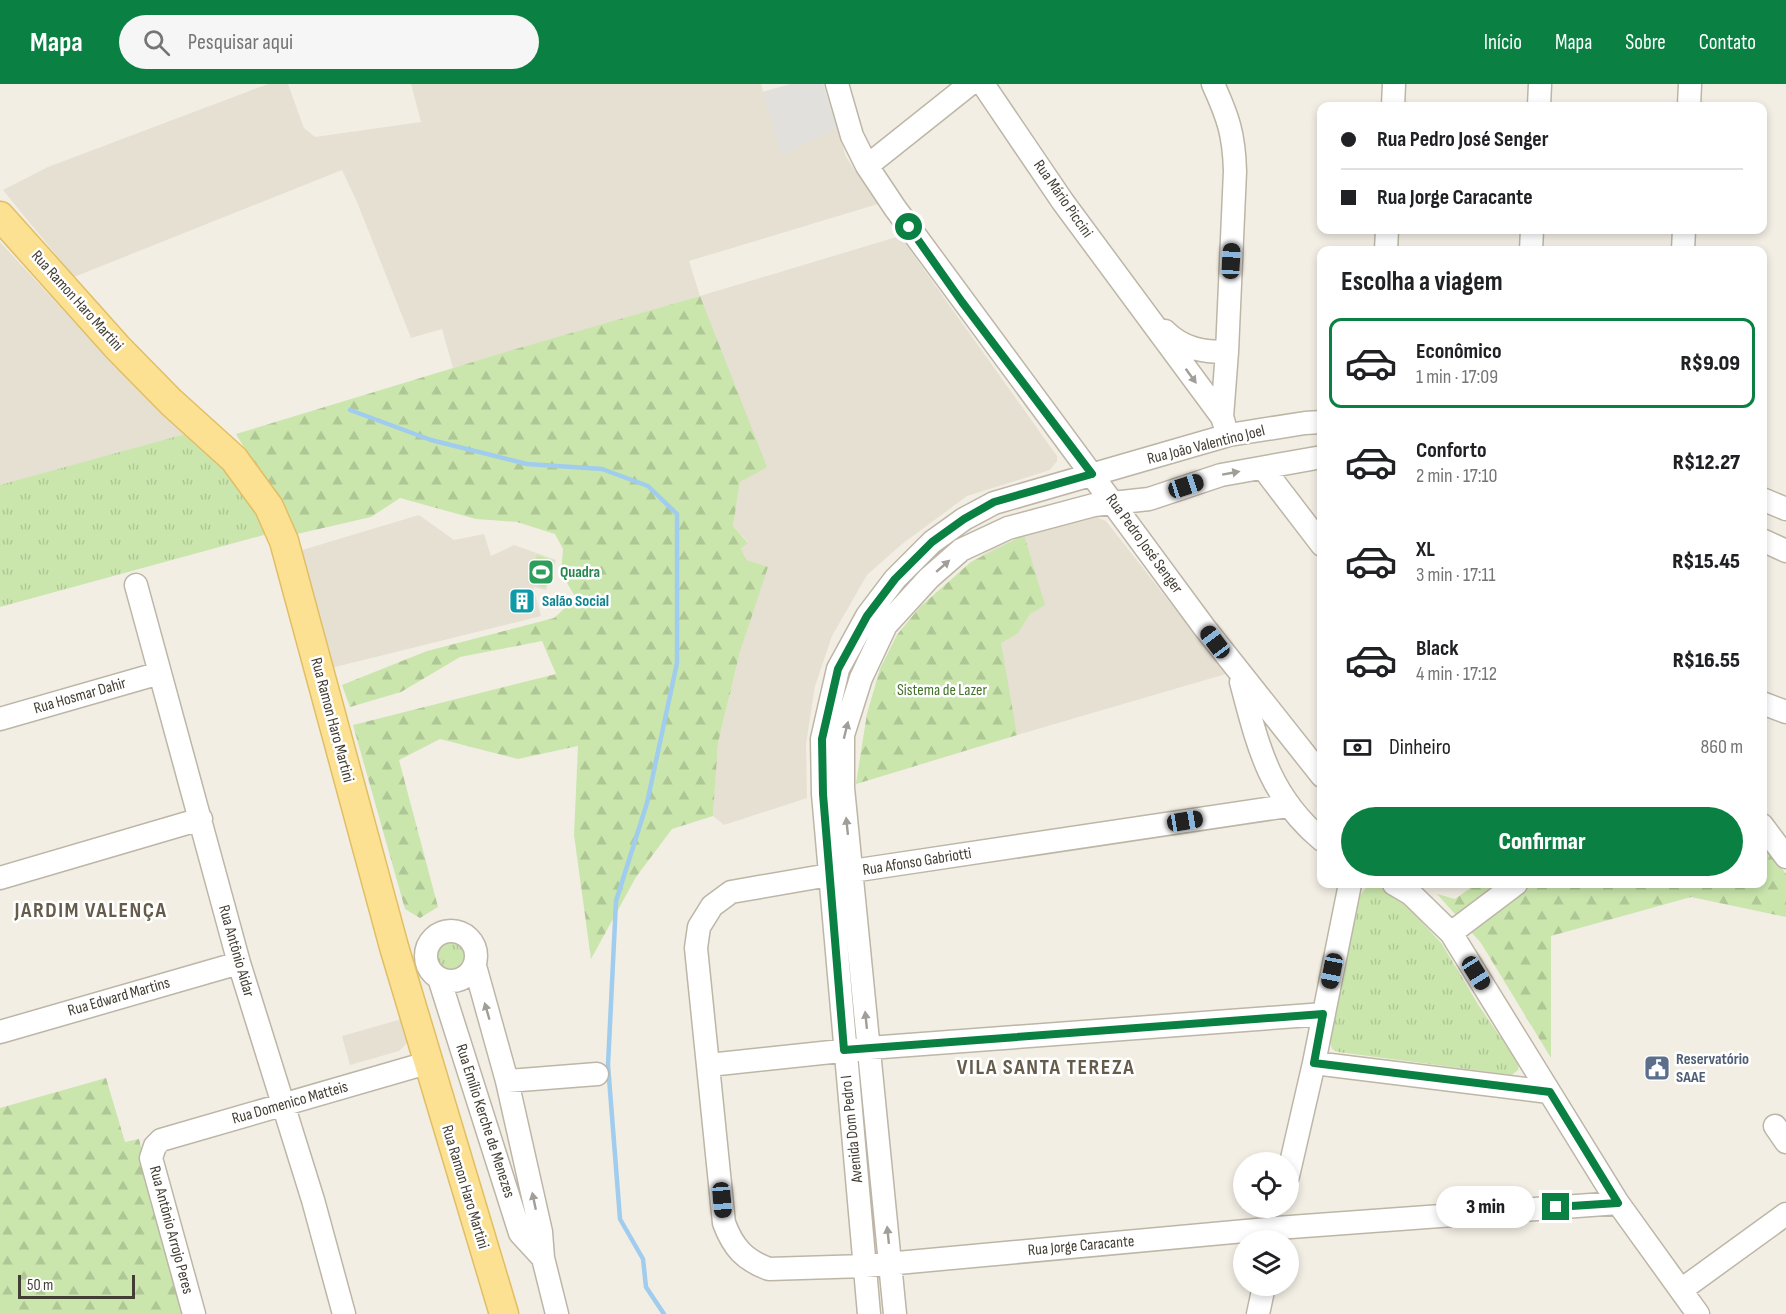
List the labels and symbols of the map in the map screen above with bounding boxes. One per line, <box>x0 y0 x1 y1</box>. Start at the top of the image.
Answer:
street label: Rua Mário Piccini <box>1029 156 1097 242</box>
route start <box>895 213 922 240</box>
car <box>1221 243 1241 279</box>
street label: Rua Ramon Haro Martini <box>27 247 127 355</box>
one-way arrow <box>1185 368 1197 383</box>
street label: Rua João Valentino Joel <box>1145 421 1267 469</box>
one-way arrow <box>1222 468 1241 477</box>
car <box>1166 472 1206 500</box>
street label: Rua Pedro José Senger <box>1102 491 1187 598</box>
sports icon: Quadra <box>526 557 556 587</box>
one-way arrow <box>935 560 950 573</box>
place label: Quadra <box>560 563 600 582</box>
building icon: Salão Social <box>507 586 537 616</box>
place label: Salão Social <box>542 592 609 611</box>
car <box>1197 622 1233 662</box>
street label: Rua Ramon Haro Martini <box>306 656 358 784</box>
street label: Rua Hosmar Dahir <box>32 674 129 718</box>
park label: Sistema de Lazer <box>897 681 987 700</box>
one-way arrow <box>841 721 851 739</box>
car <box>1166 809 1204 833</box>
one-way arrow <box>842 816 852 835</box>
street label: Rua Afonso Gabriotti <box>861 844 973 880</box>
district label: JARDIM VALENÇA <box>14 897 167 924</box>
street label: Rua Antônio Aidar <box>214 903 258 999</box>
car <box>1320 952 1344 990</box>
car <box>1459 953 1493 993</box>
street label: Rua Edward Martins <box>66 973 172 1021</box>
one-way arrow <box>482 1002 492 1020</box>
one-way arrow <box>861 1010 871 1029</box>
street label: Rua Emílio Kerche de Menezes <box>451 1042 519 1201</box>
place label: Reservatório SAAE <box>1676 1050 1749 1087</box>
public building icon: Reservatório SAAE <box>1642 1053 1672 1083</box>
district label: VILA SANTA TEREZA <box>957 1054 1135 1081</box>
street label: Avenida Dom Pedro I <box>837 1074 867 1185</box>
street label: Rua Domenico Matteis <box>230 1077 350 1129</box>
street label: Rua Ramon Haro Martini <box>437 1123 493 1251</box>
street label: Rua Antônio Arrojo Peres <box>145 1164 197 1296</box>
car <box>711 1181 733 1219</box>
callout: 3 min <box>1436 1186 1535 1228</box>
one-way arrow <box>529 1191 538 1210</box>
route end <box>1542 1193 1569 1220</box>
one-way arrow <box>883 1225 892 1244</box>
street label: Rua Jorge Caracante <box>1027 1232 1135 1260</box>
scale bar <box>18 1272 135 1300</box>

